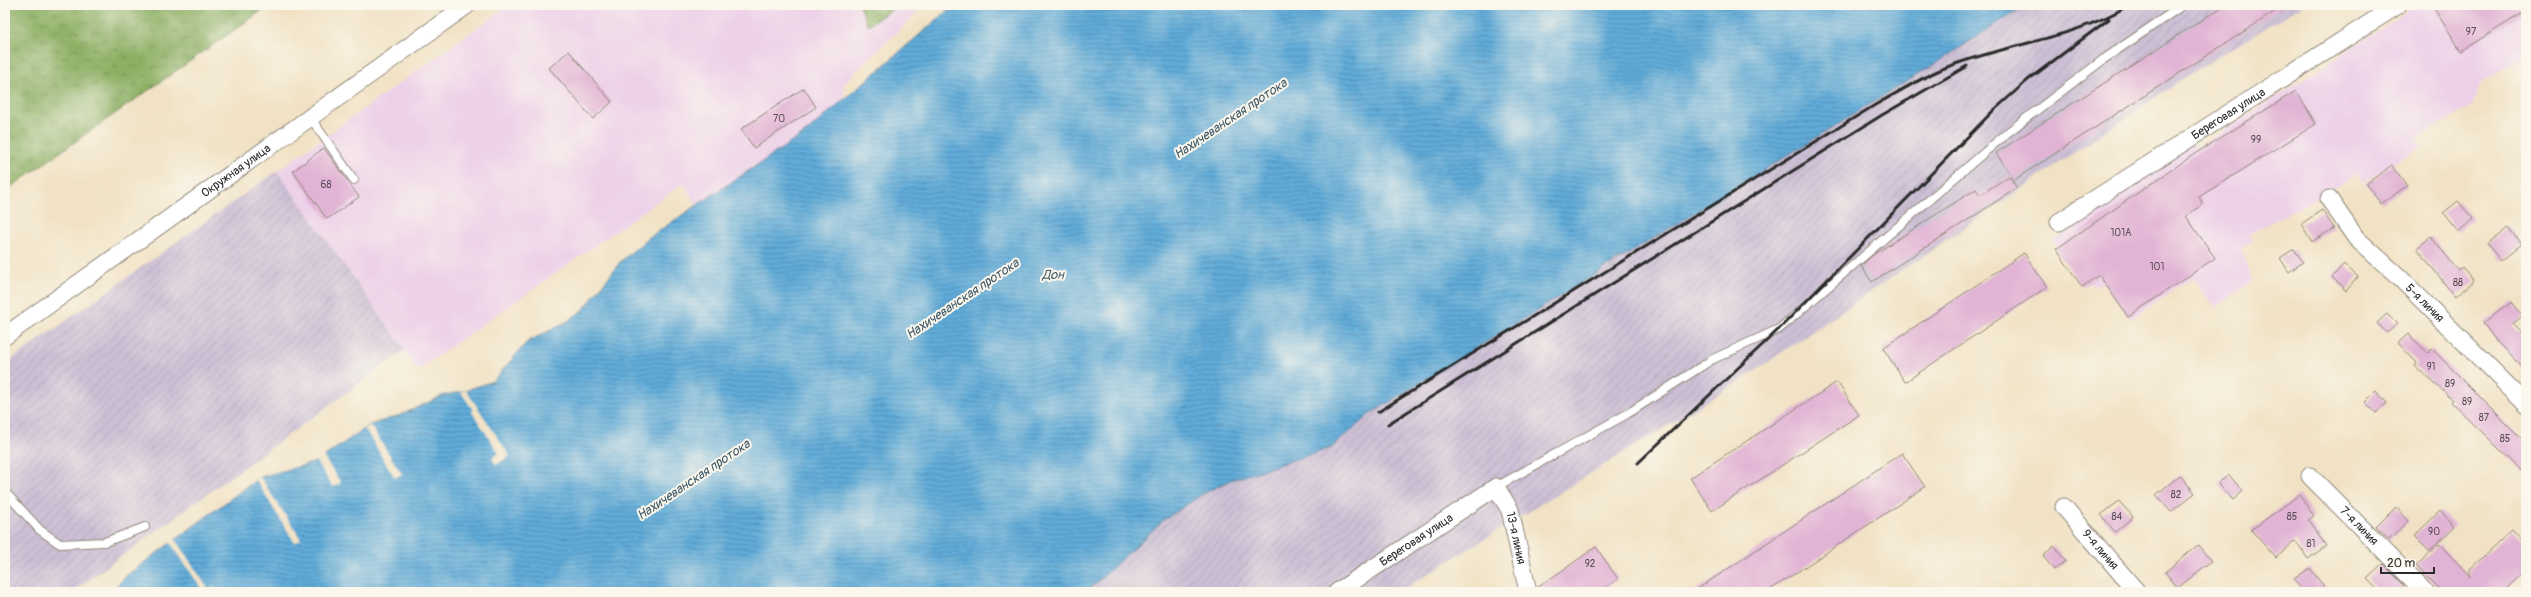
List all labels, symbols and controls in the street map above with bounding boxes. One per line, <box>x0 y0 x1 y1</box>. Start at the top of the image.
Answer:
house number: 97 <box>2466 26 2477 38</box>
water label: Нахичеванская протока <box>1171 75 1291 163</box>
street label: Береговая улица <box>2189 85 2269 143</box>
house number: 70 <box>773 113 785 125</box>
house number: 99 <box>2251 134 2261 146</box>
street label: Окружная улица <box>198 141 274 201</box>
house number: 68 <box>321 179 331 191</box>
house number: 101А <box>2110 227 2132 239</box>
water label: Нахичеванская протока <box>903 255 1023 343</box>
house number: 101 <box>2150 261 2164 273</box>
water label: Дон <box>1041 267 1065 283</box>
house number: 88 <box>2453 277 2463 289</box>
street label: 5-я линия <box>2402 281 2447 326</box>
house number: 91 <box>2426 361 2436 373</box>
house number: 89 <box>2445 378 2455 390</box>
house number: 89 <box>2462 396 2472 408</box>
house number: 87 <box>2479 412 2490 424</box>
house number: 85 <box>2500 433 2510 445</box>
water label: Нахичеванская протока <box>634 436 754 524</box>
house number: 82 <box>2171 489 2182 501</box>
street label: 7-я линия <box>2337 504 2382 549</box>
street label: Береговая улица <box>1377 510 1456 570</box>
street label: 13-я линия <box>1503 510 1529 566</box>
house number: 84 <box>2112 511 2123 523</box>
house number: 85 <box>2287 511 2297 523</box>
house number: 90 <box>2428 526 2440 538</box>
street label: 9-я линия <box>2079 527 2122 573</box>
house number: 81 <box>2307 538 2316 550</box>
scale bar <box>2381 549 2434 575</box>
text: 20 m <box>2387 556 2416 571</box>
house number: 92 <box>1585 558 1596 570</box>

